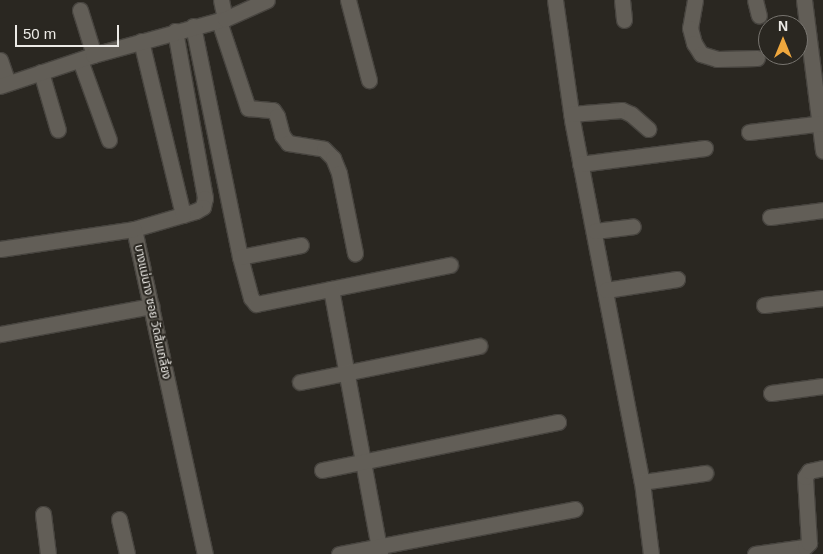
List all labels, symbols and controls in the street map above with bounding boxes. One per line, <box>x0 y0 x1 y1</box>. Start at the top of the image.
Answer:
scale bar <box>18 15 121 47</box>
north arrow <box>758 15 808 65</box>
text: N <box>778 18 788 34</box>
text: 50 m <box>23 25 56 42</box>
street label: บางแม่นาง ซอย วัดส้มเกลี้ยง <box>131 243 173 381</box>

